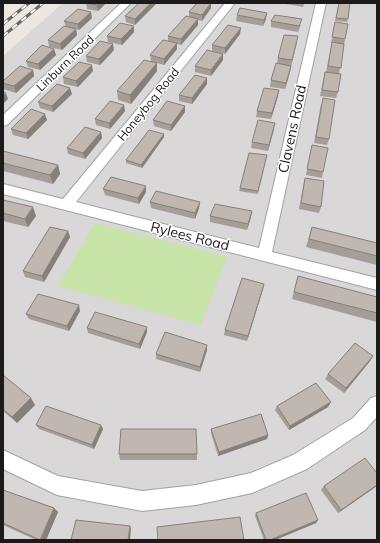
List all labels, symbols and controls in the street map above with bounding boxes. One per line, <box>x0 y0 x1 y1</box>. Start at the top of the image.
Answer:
street label: Linburn Road <box>33 32 97 94</box>
street label: Honeybog Road <box>114 64 182 144</box>
street label: Clavens Road <box>274 83 310 175</box>
street label: Rylees Road <box>149 218 231 254</box>

